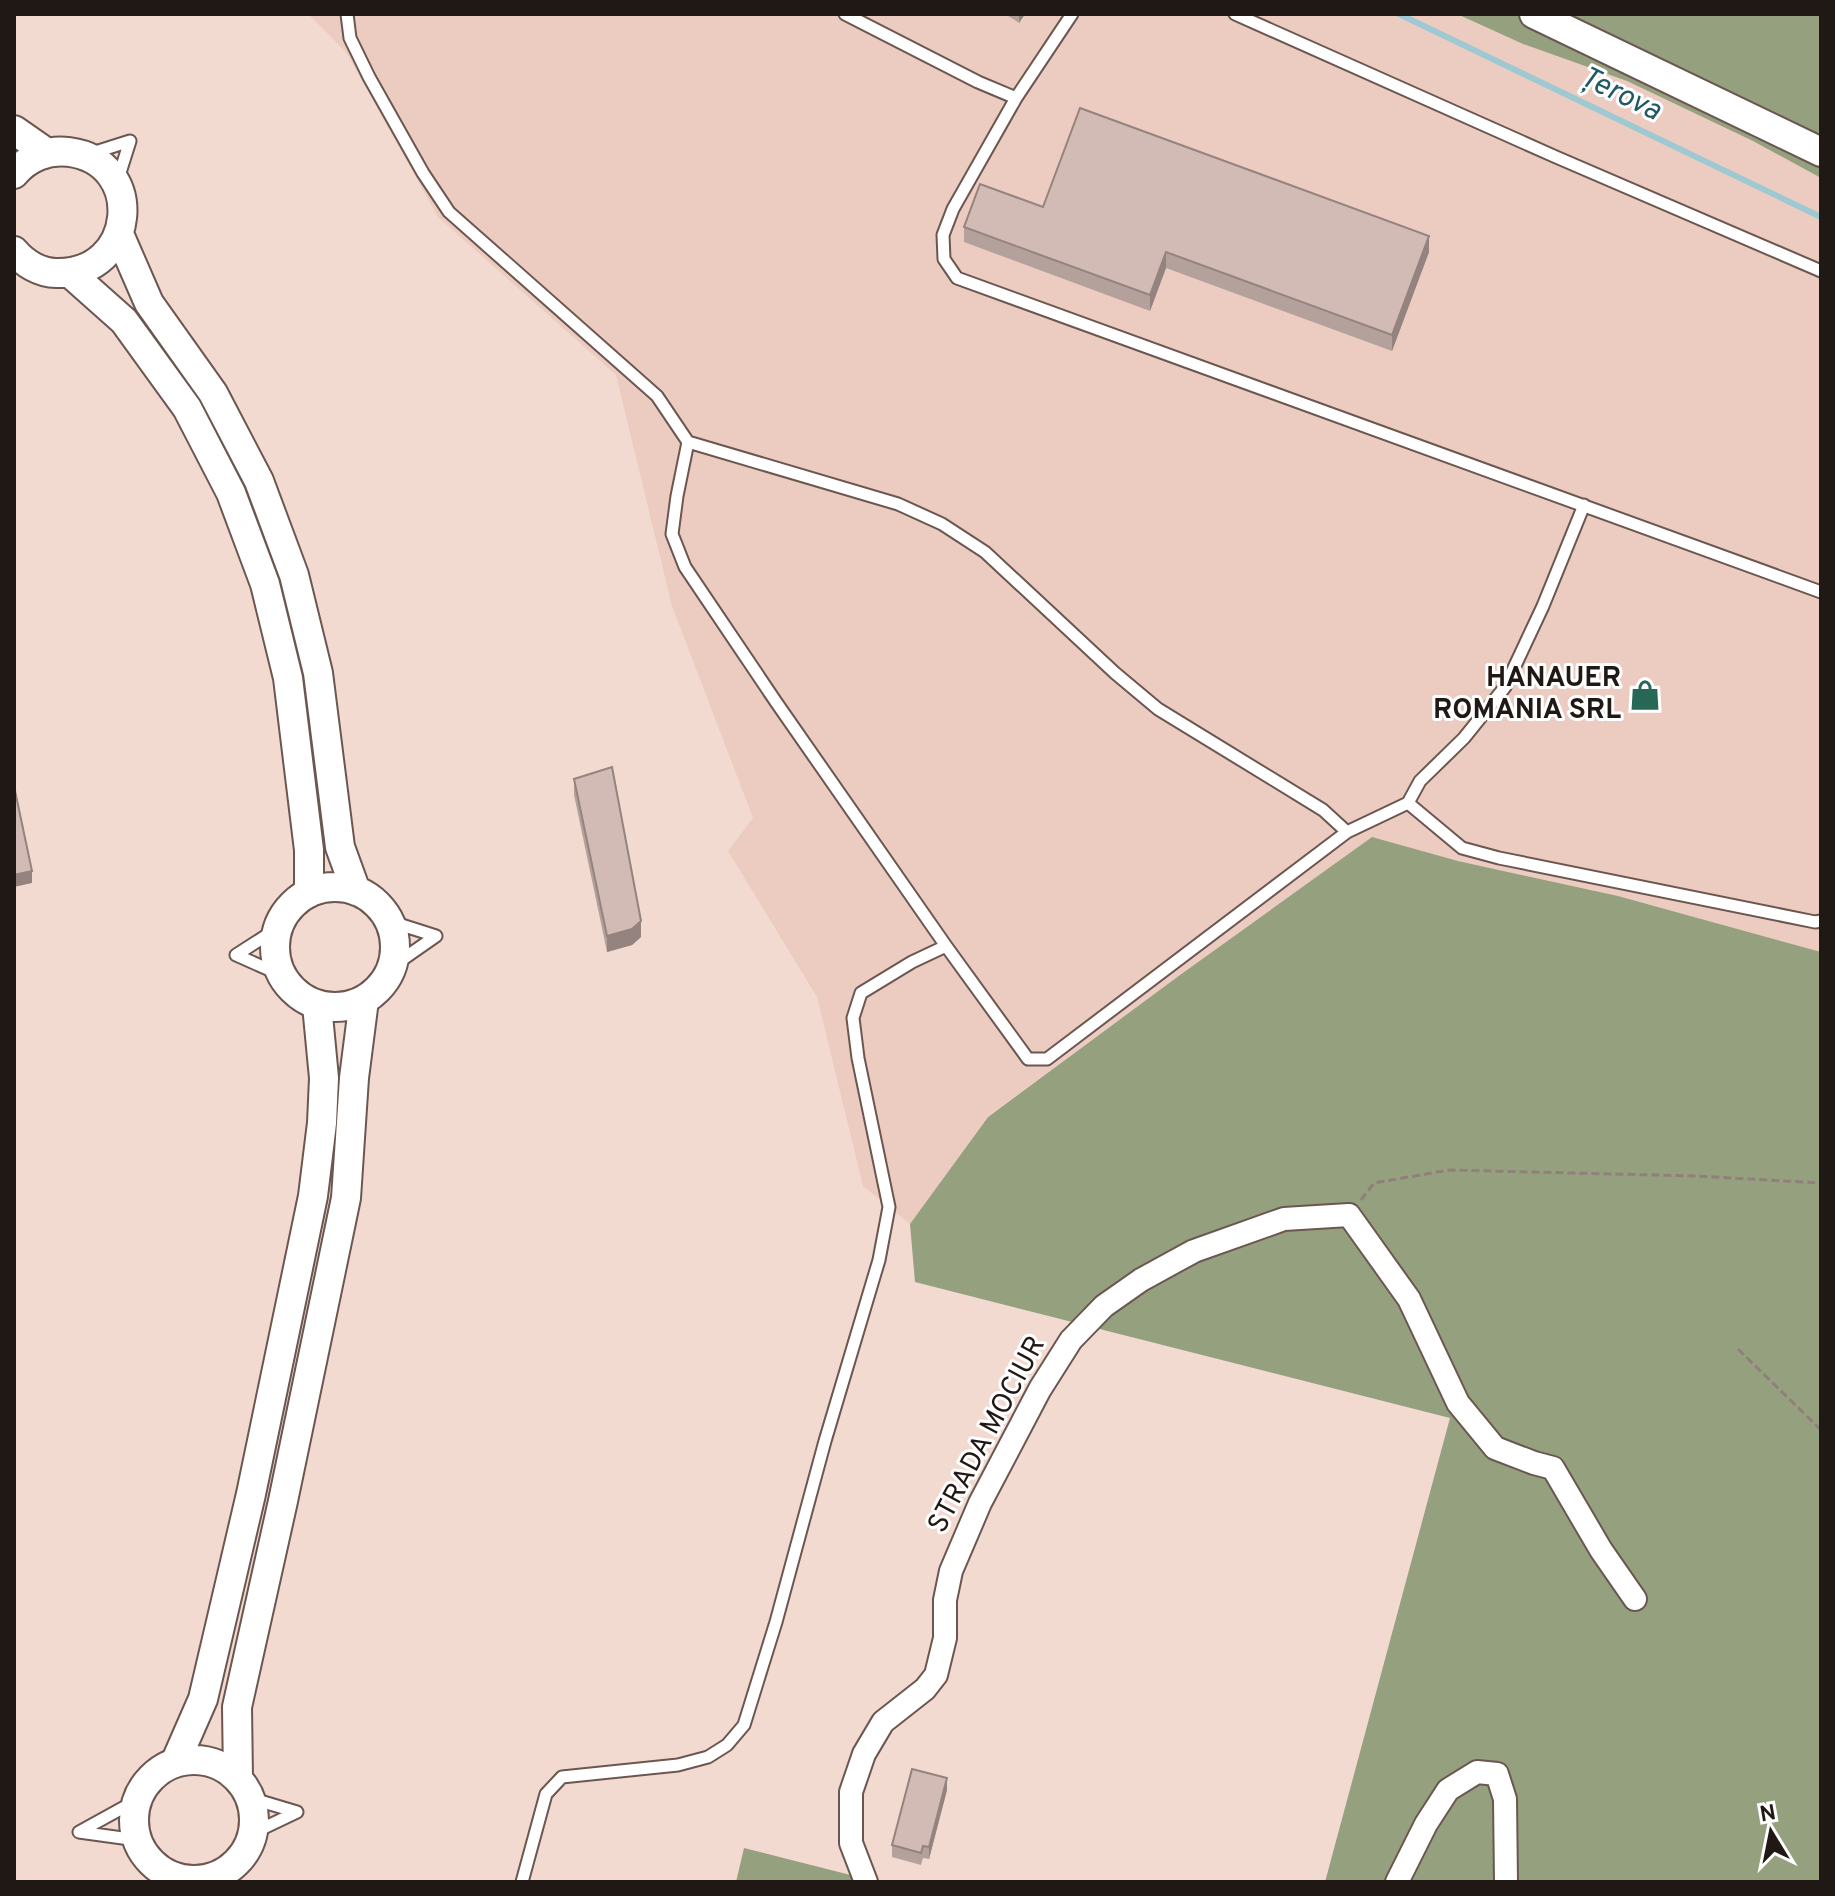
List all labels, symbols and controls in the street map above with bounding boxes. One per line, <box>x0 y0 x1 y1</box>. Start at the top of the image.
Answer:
water label: Țerova <box>1573 60 1667 131</box>
place label: HANAUER ROMANIA SRL <box>1433 661 1621 729</box>
shop icon: HANAUER ROMANIA SRL <box>1628 678 1662 712</box>
street label: STRADA MOCIUR <box>921 1330 1055 1540</box>
north arrow <box>1731 1792 1811 1872</box>
text: N <box>1758 1800 1778 1829</box>

